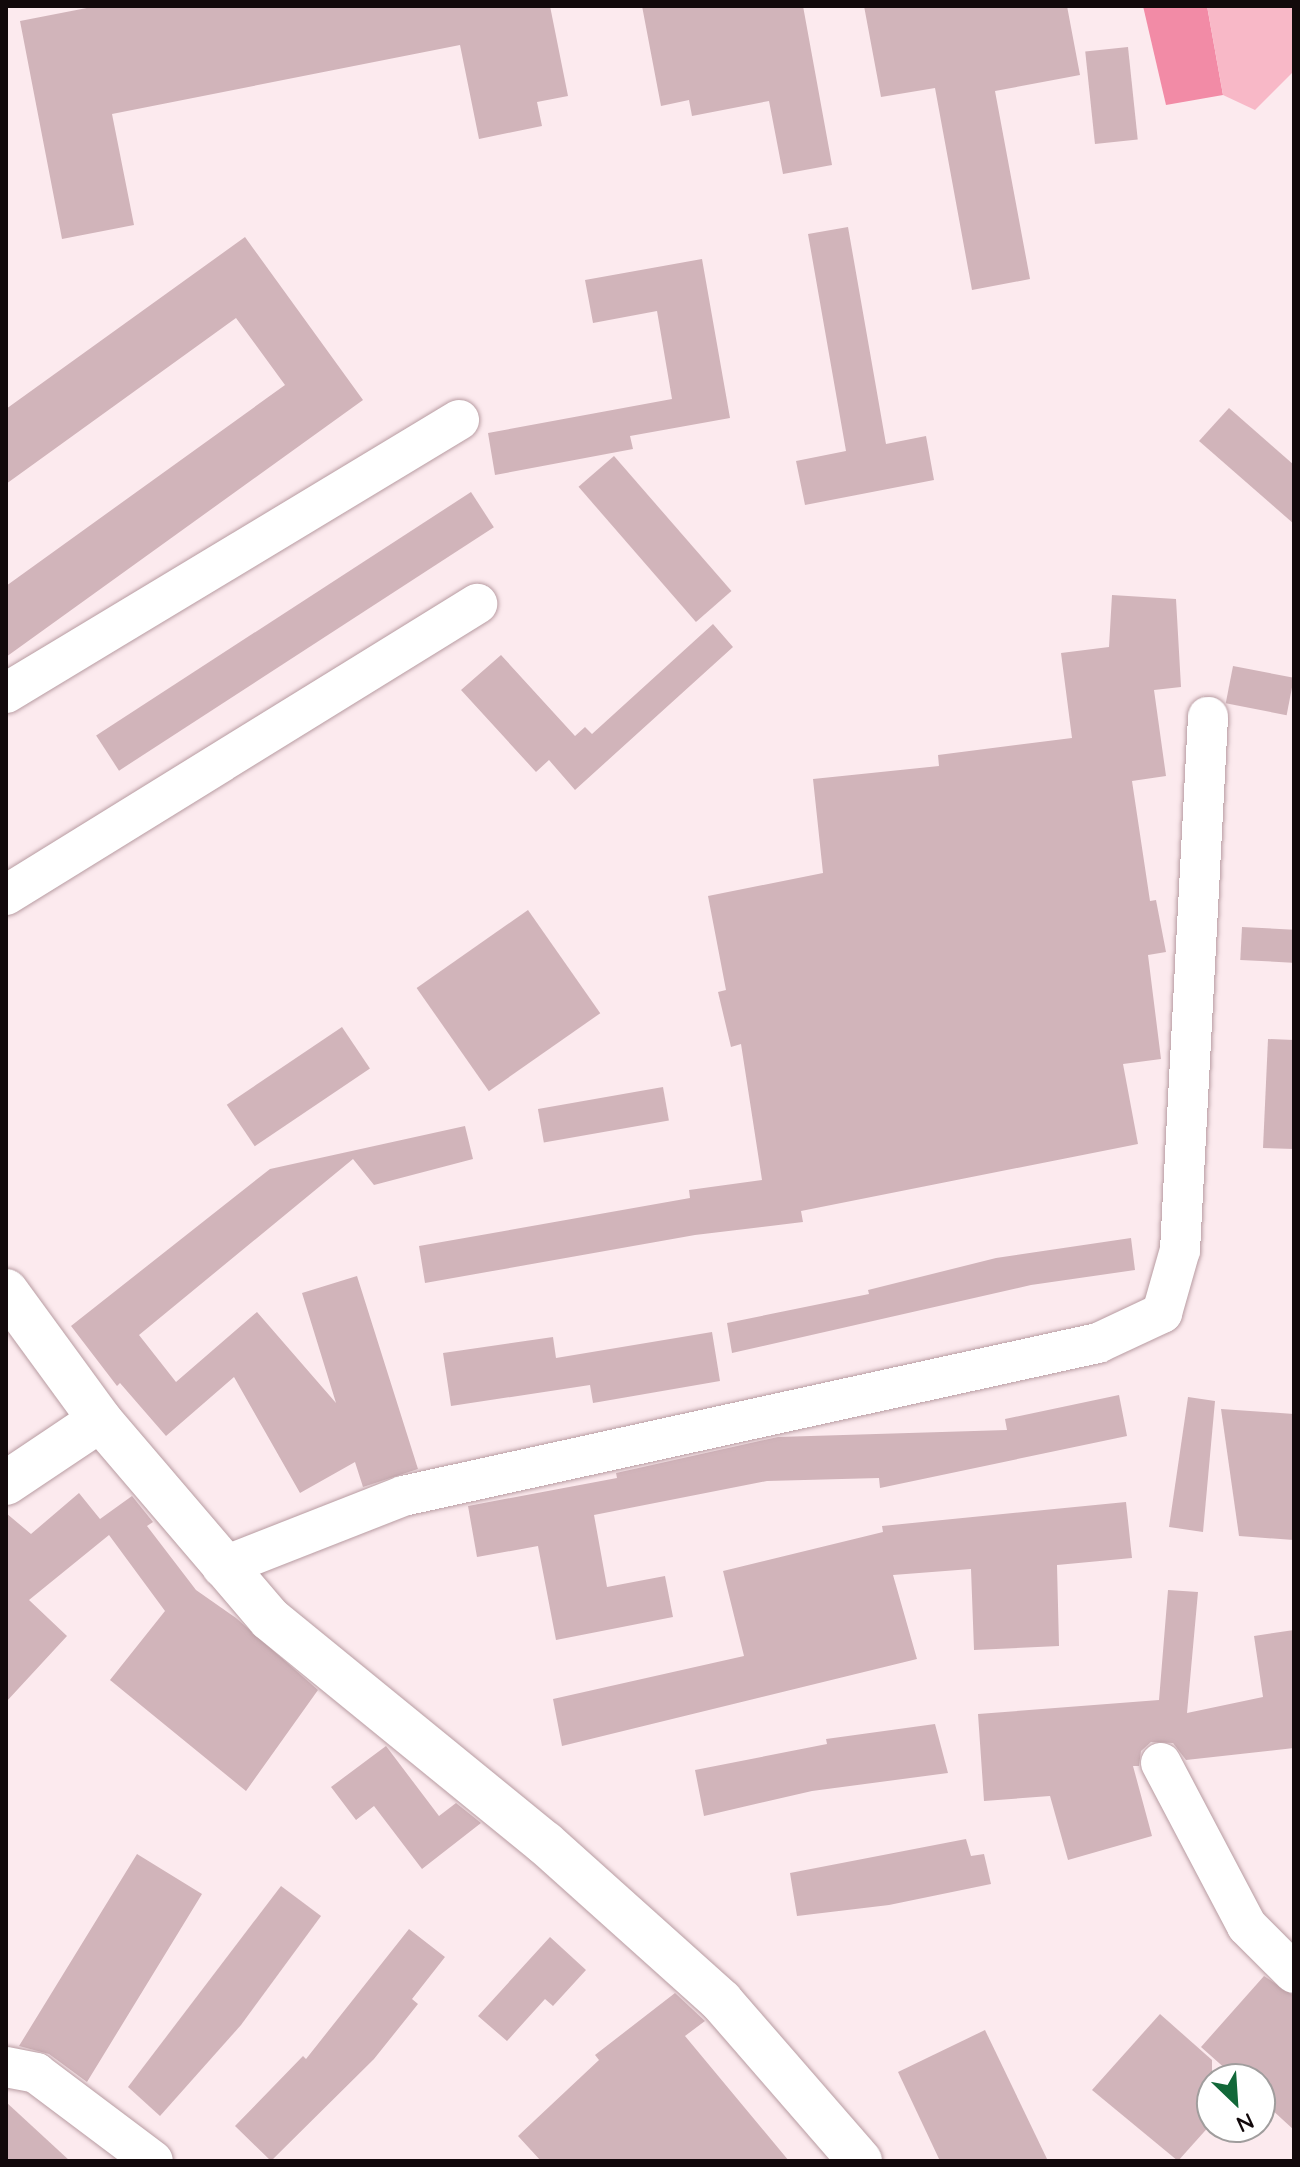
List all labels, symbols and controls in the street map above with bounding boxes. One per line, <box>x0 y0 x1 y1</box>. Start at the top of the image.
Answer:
north arrow <box>1196 2063 1276 2143</box>
text: N <box>1232 2107 1259 2139</box>

